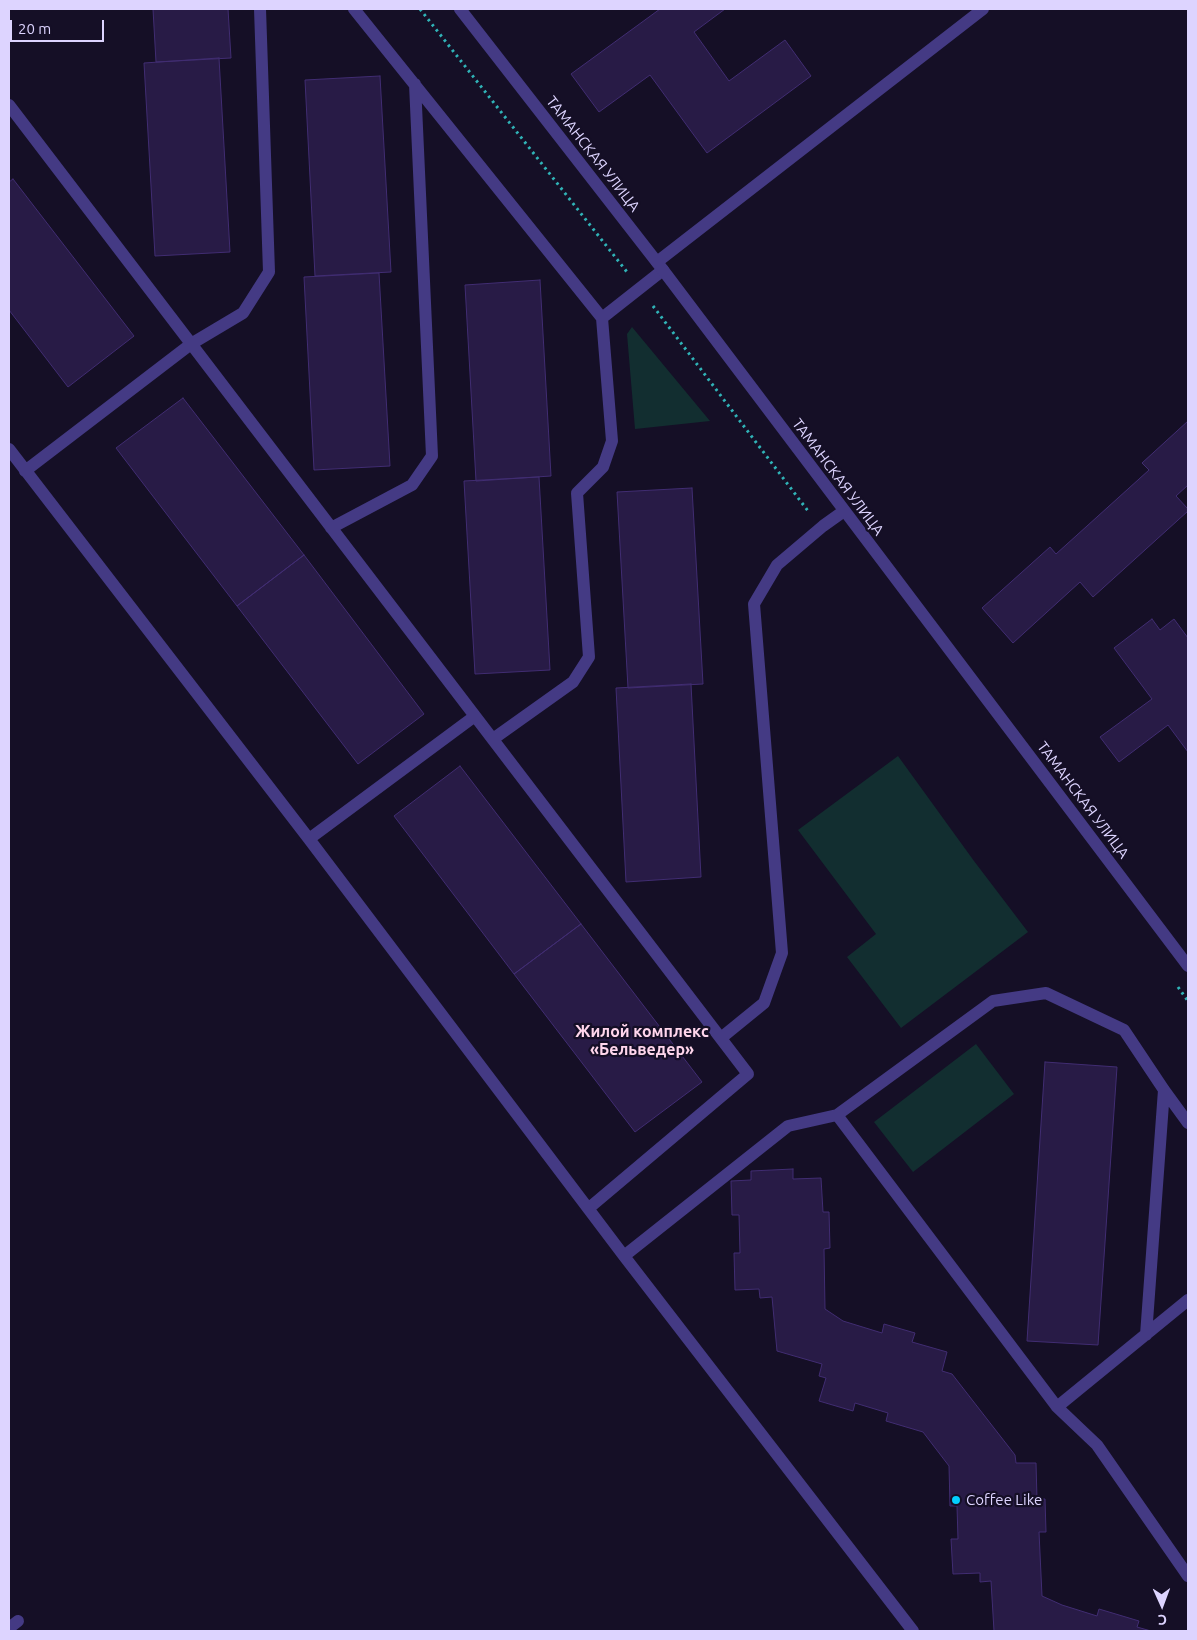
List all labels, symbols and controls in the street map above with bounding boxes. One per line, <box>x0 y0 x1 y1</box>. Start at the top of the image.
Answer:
scale bar <box>12 10 106 42</box>
text: 20 m <box>18 20 51 37</box>
street label: ТАМАНСКАЯ УЛИЦА <box>542 93 644 215</box>
street label: ТАМАНСКАЯ УЛИЦА <box>788 415 888 539</box>
street label: ТАМАНСКАЯ УЛИЦА <box>1033 738 1133 862</box>
district label: Жилой комплекс «Бельведер» <box>575 1022 709 1060</box>
place label: Coffee Like <box>966 1491 1042 1509</box>
marker: Coffee Like <box>950 1494 962 1506</box>
north arrow <box>1137 1580 1187 1630</box>
text: С <box>1158 1612 1167 1628</box>

